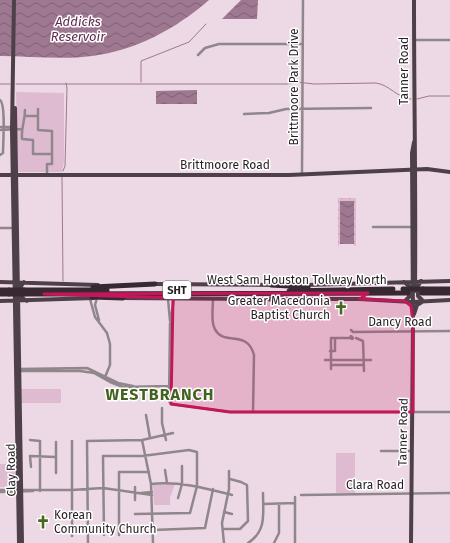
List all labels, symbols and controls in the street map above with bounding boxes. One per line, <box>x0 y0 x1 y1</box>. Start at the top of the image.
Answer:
water label: Addicks Reservoir <box>51 14 106 44</box>
street label: Brittmoore Park Drive <box>287 28 301 146</box>
street label: Tanner Road <box>397 37 411 105</box>
street label: Brittmoore Road <box>180 158 270 172</box>
street label: West Sam Houston Tollway North <box>207 273 387 287</box>
road number: SHT <box>163 281 191 299</box>
place label: Greater Macedonia Baptist Church <box>228 294 330 322</box>
church icon: Greater Macedonia Baptist Church <box>333 300 349 316</box>
street label: Dancy Road <box>368 315 432 329</box>
district label: WESTBRANCH <box>106 385 214 404</box>
street label: Tanner Road <box>395 398 411 466</box>
street label: Clay Road <box>4 443 18 497</box>
street label: Clara Road <box>346 478 404 492</box>
place label: Korean Community Church <box>54 508 156 536</box>
church icon: Korean Community Church <box>35 514 51 530</box>

